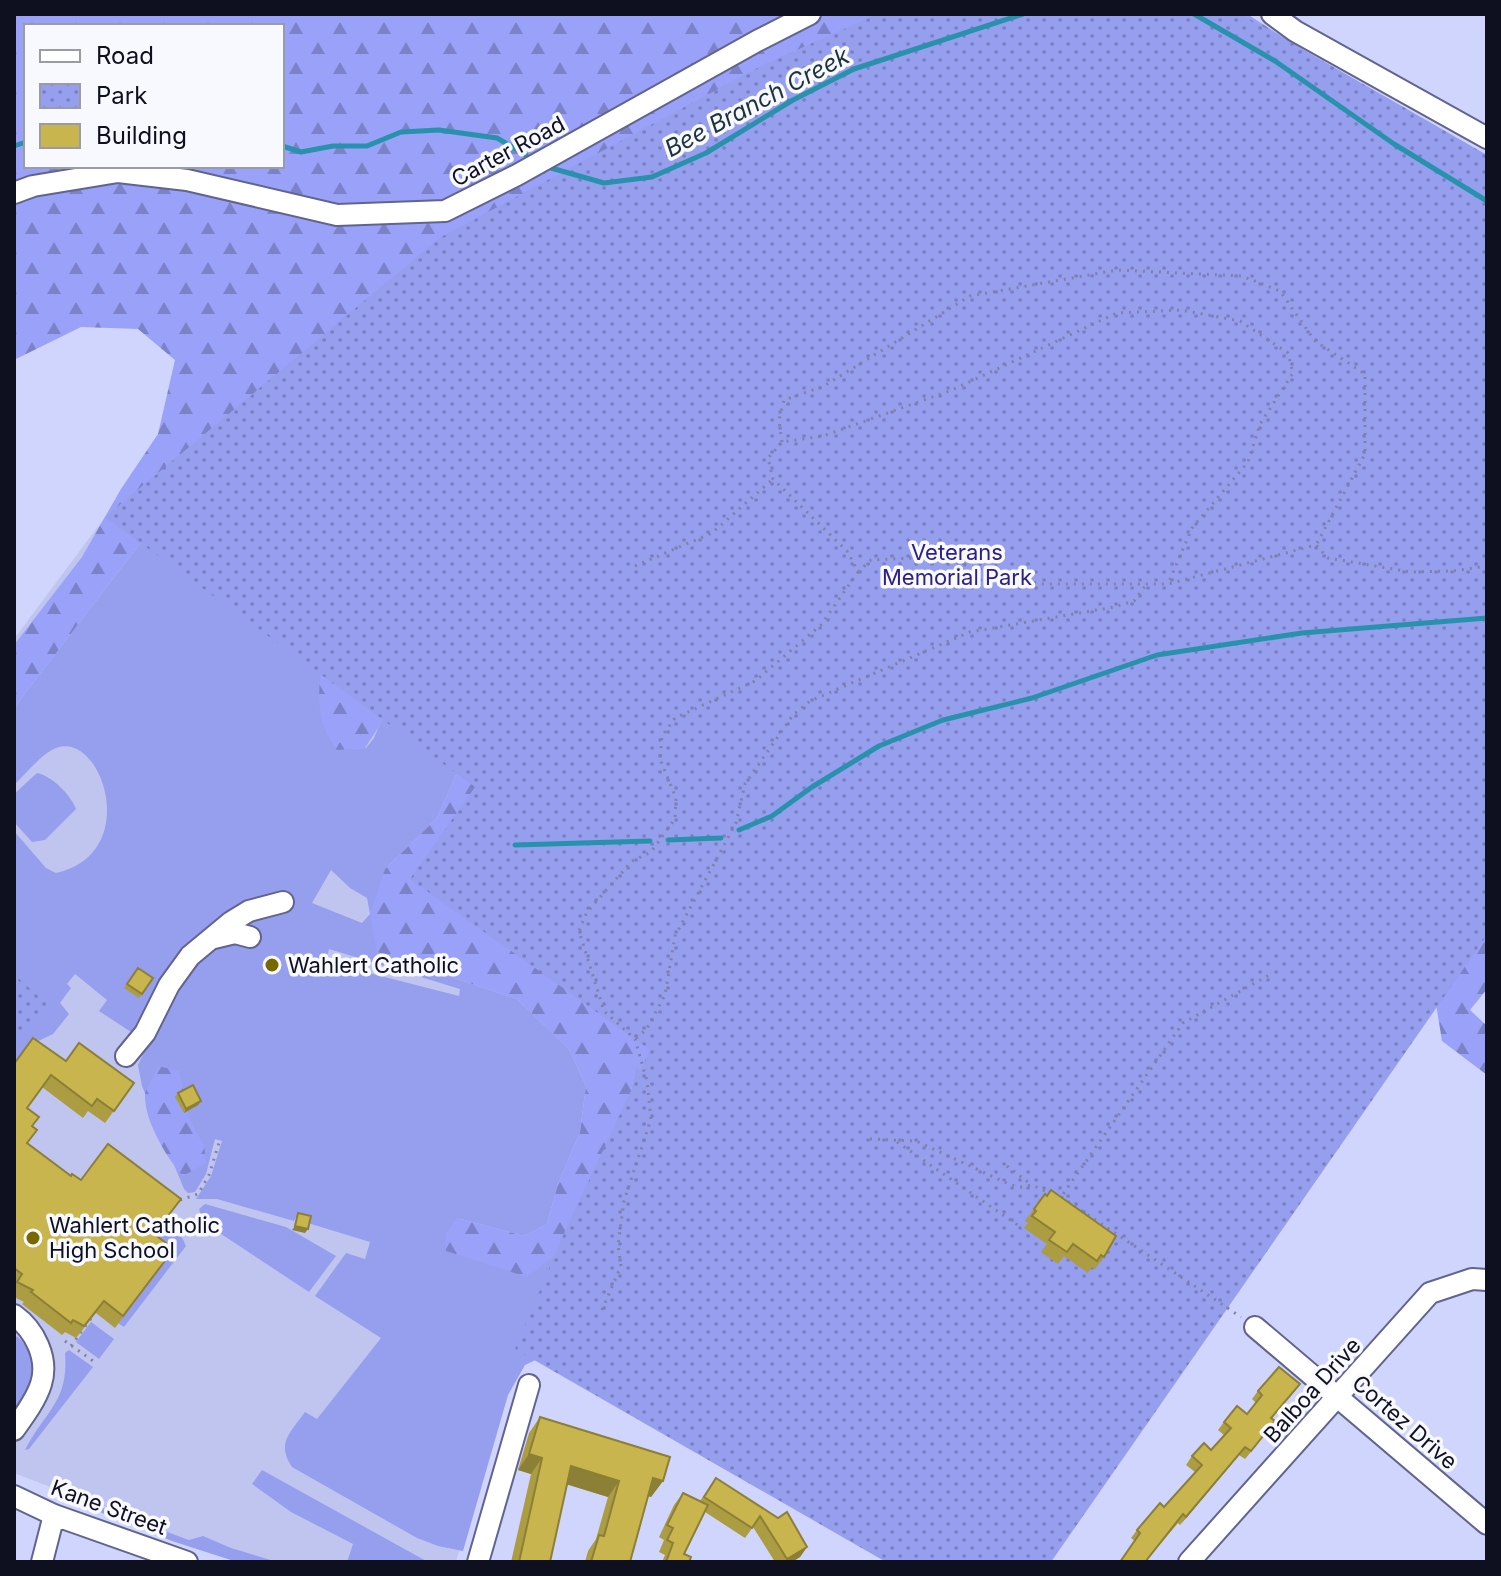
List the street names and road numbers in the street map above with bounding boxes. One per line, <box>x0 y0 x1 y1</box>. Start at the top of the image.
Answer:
street label: Carter Road <box>447 110 569 192</box>
street label: Balboa Drive <box>1258 1332 1366 1448</box>
street label: Cortez Drive <box>1347 1369 1463 1475</box>
street label: Kane Street <box>48 1474 170 1540</box>

